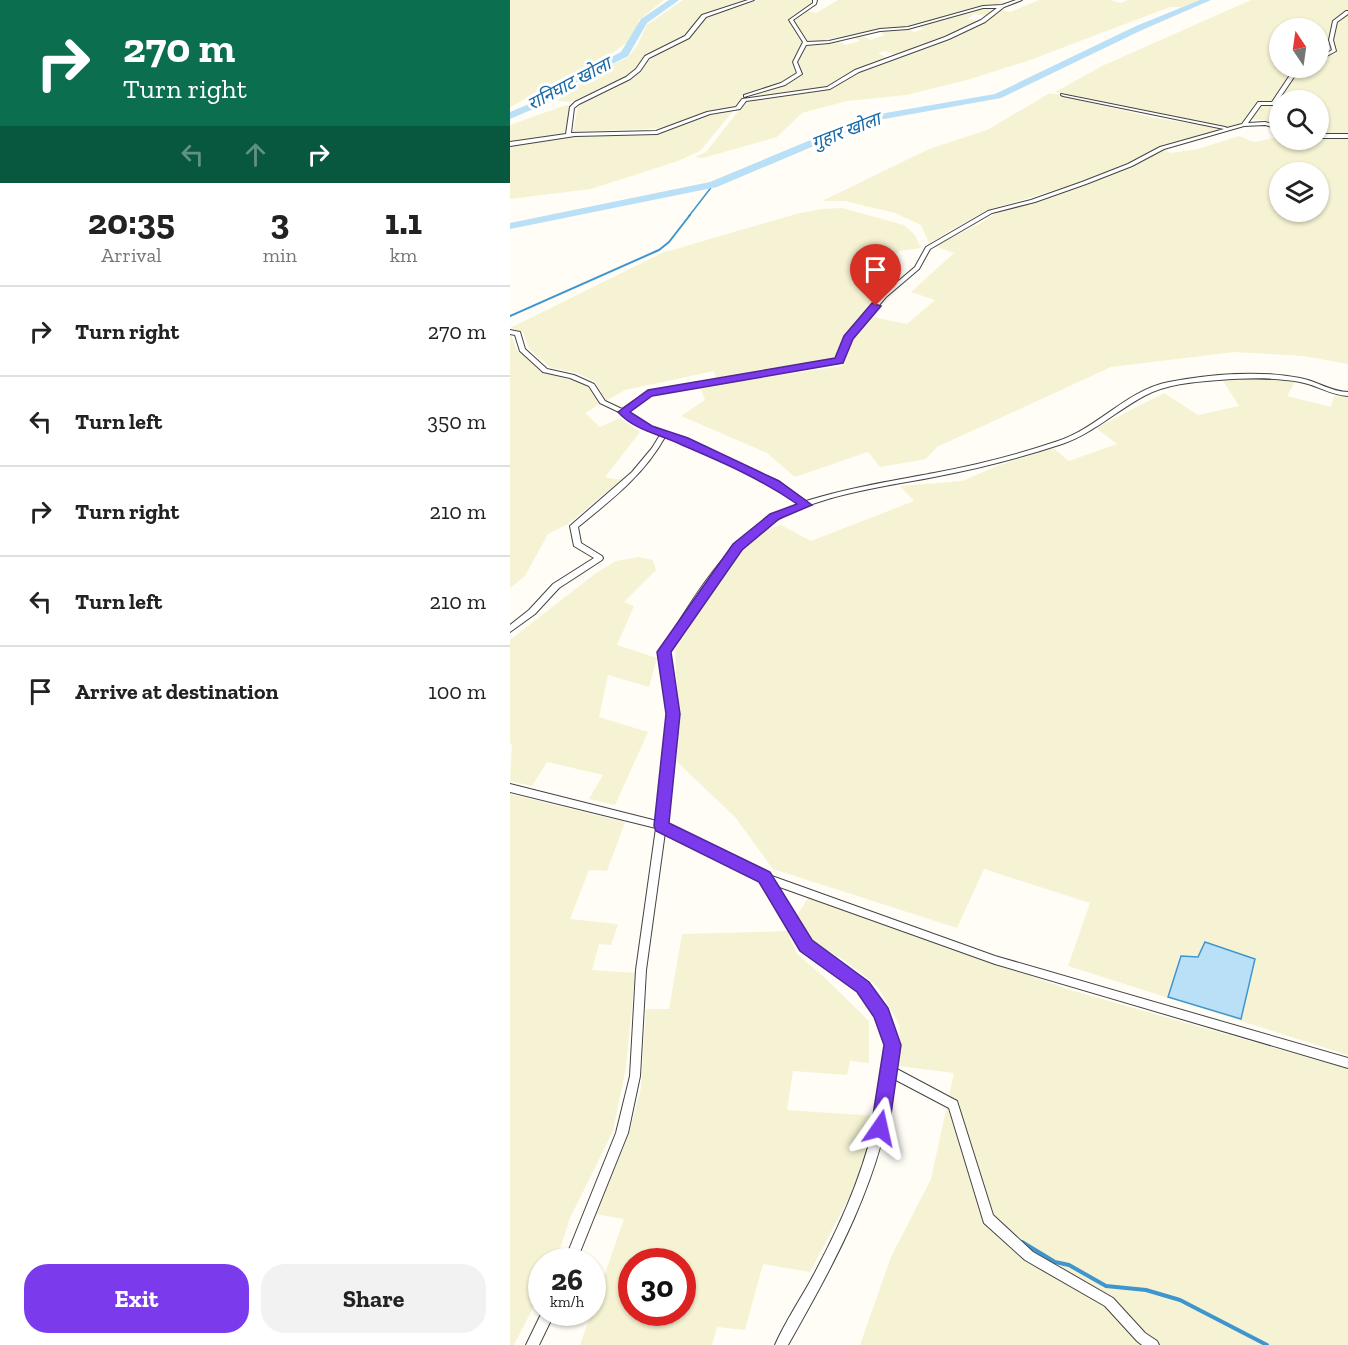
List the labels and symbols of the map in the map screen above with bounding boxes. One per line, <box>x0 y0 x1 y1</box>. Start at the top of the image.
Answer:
north arrow <box>1269 18 1329 78</box>
water label: रानिघाट खोला <box>524 51 617 115</box>
water label: गुहार खोला <box>808 107 887 154</box>
pin <box>850 244 901 306</box>
position arrow <box>848 1096 912 1160</box>
speed limit sign: 30 <box>618 1248 696 1326</box>

